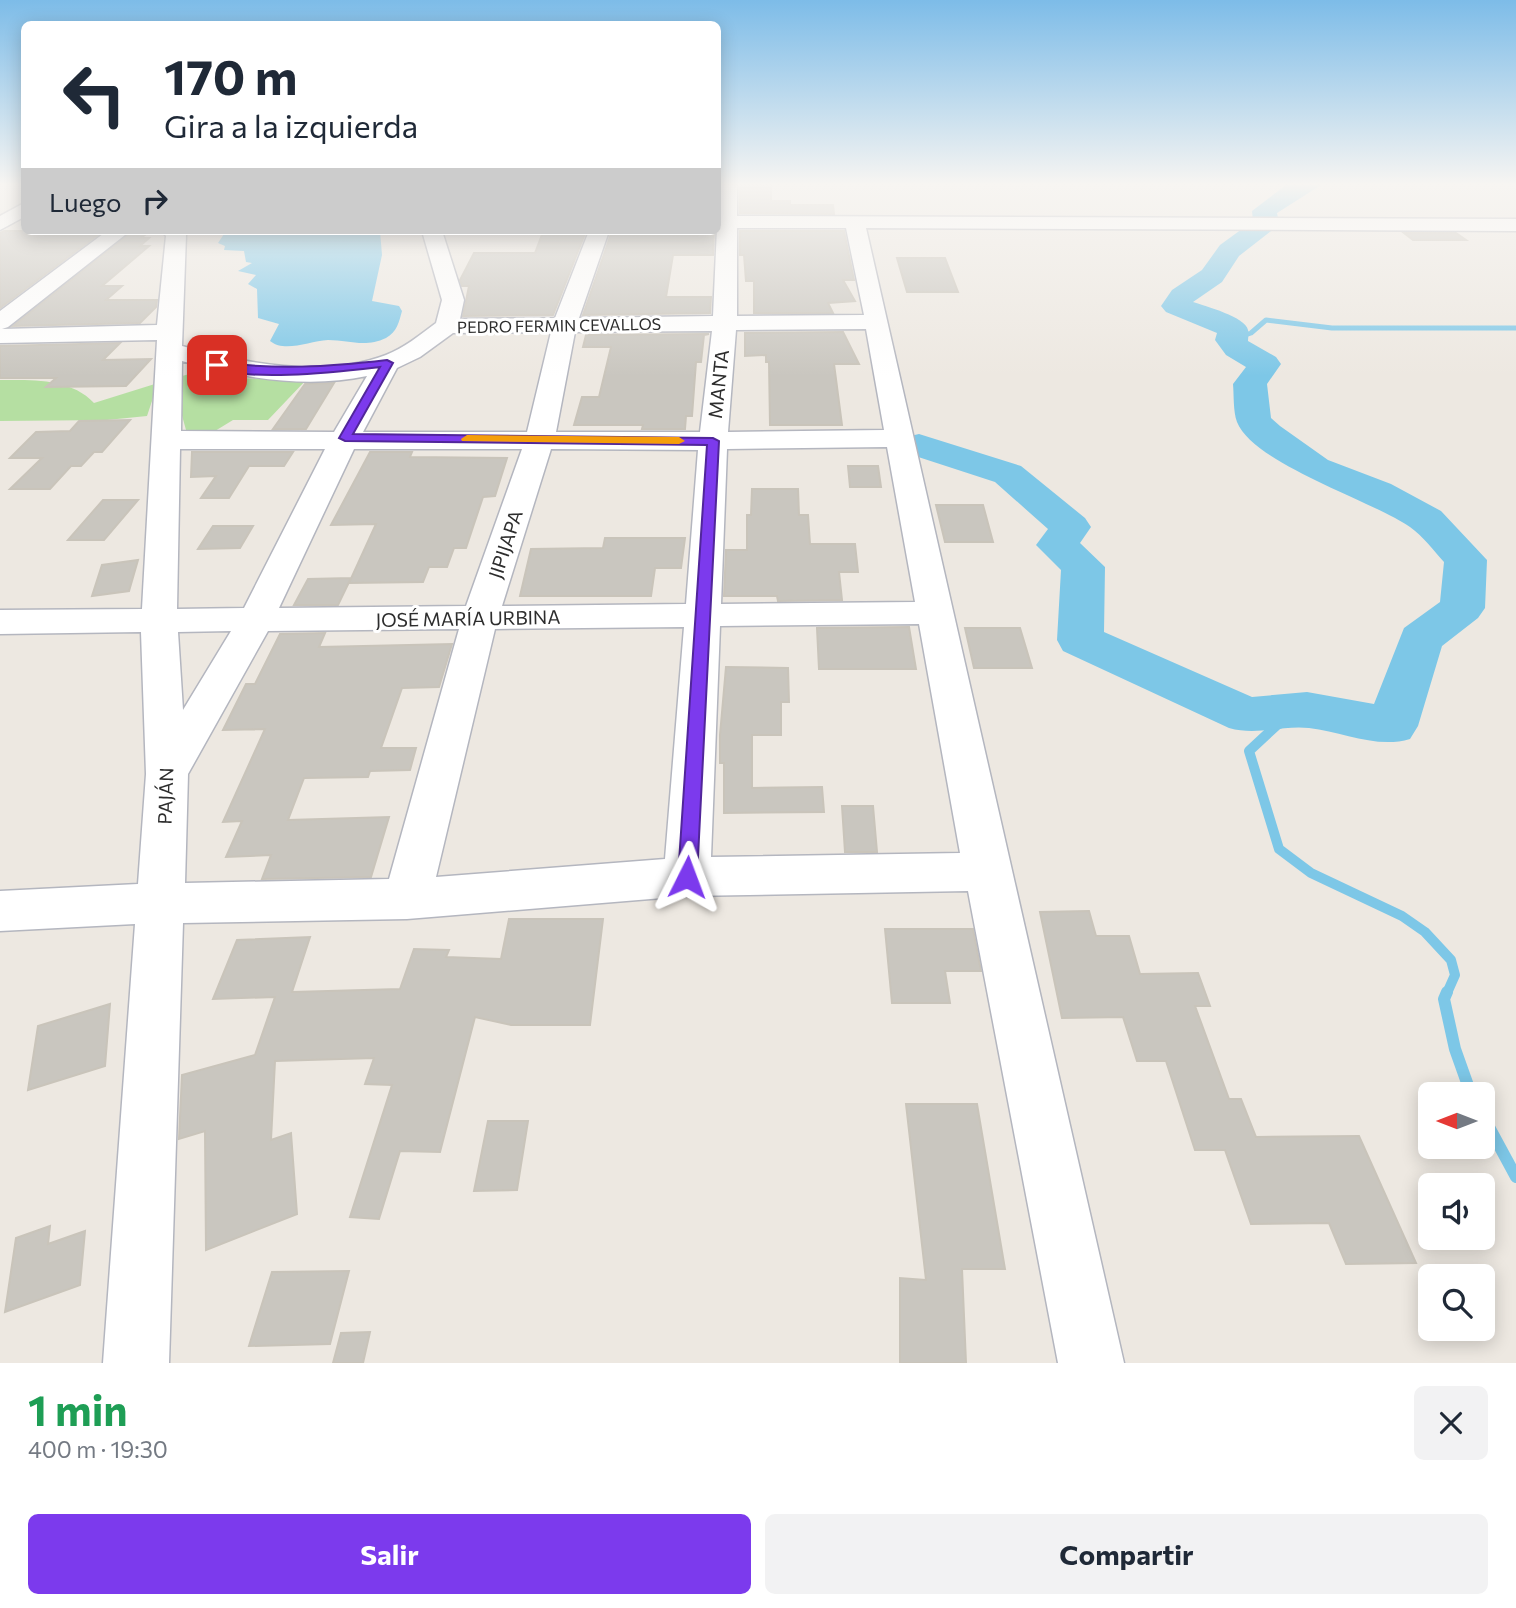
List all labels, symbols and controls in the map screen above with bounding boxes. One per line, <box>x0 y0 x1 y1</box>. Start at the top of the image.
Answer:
text: 170 m <box>164 45 297 105</box>
icon: left <box>49 49 140 140</box>
text: Gira a la izquierda <box>164 105 418 145</box>
icon: right <box>136 182 174 220</box>
text: Luego <box>49 186 122 217</box>
street label: PEDRO FERMIN CEVALLOS <box>457 314 661 336</box>
pin <box>187 335 247 395</box>
icon: arrive <box>198 346 236 384</box>
street label: MANTA <box>703 348 733 420</box>
street label: JIPIJAPA <box>483 507 527 581</box>
street label: JOSÉ MARÍA URBINA <box>375 605 561 631</box>
street label: PAJÁN <box>153 767 177 825</box>
position arrow <box>650 840 724 914</box>
north arrow <box>1418 1082 1494 1158</box>
map controls <box>1418 1082 1495 1341</box>
button: sound <box>1418 1173 1495 1250</box>
button: search <box>1418 1264 1495 1341</box>
text: 1 min <box>28 1383 128 1435</box>
button: close <box>1414 1386 1488 1460</box>
text: 400 m · 19:30 <box>28 1435 168 1463</box>
button: Salir <box>28 1514 751 1594</box>
button: Compartir <box>765 1514 1488 1594</box>

